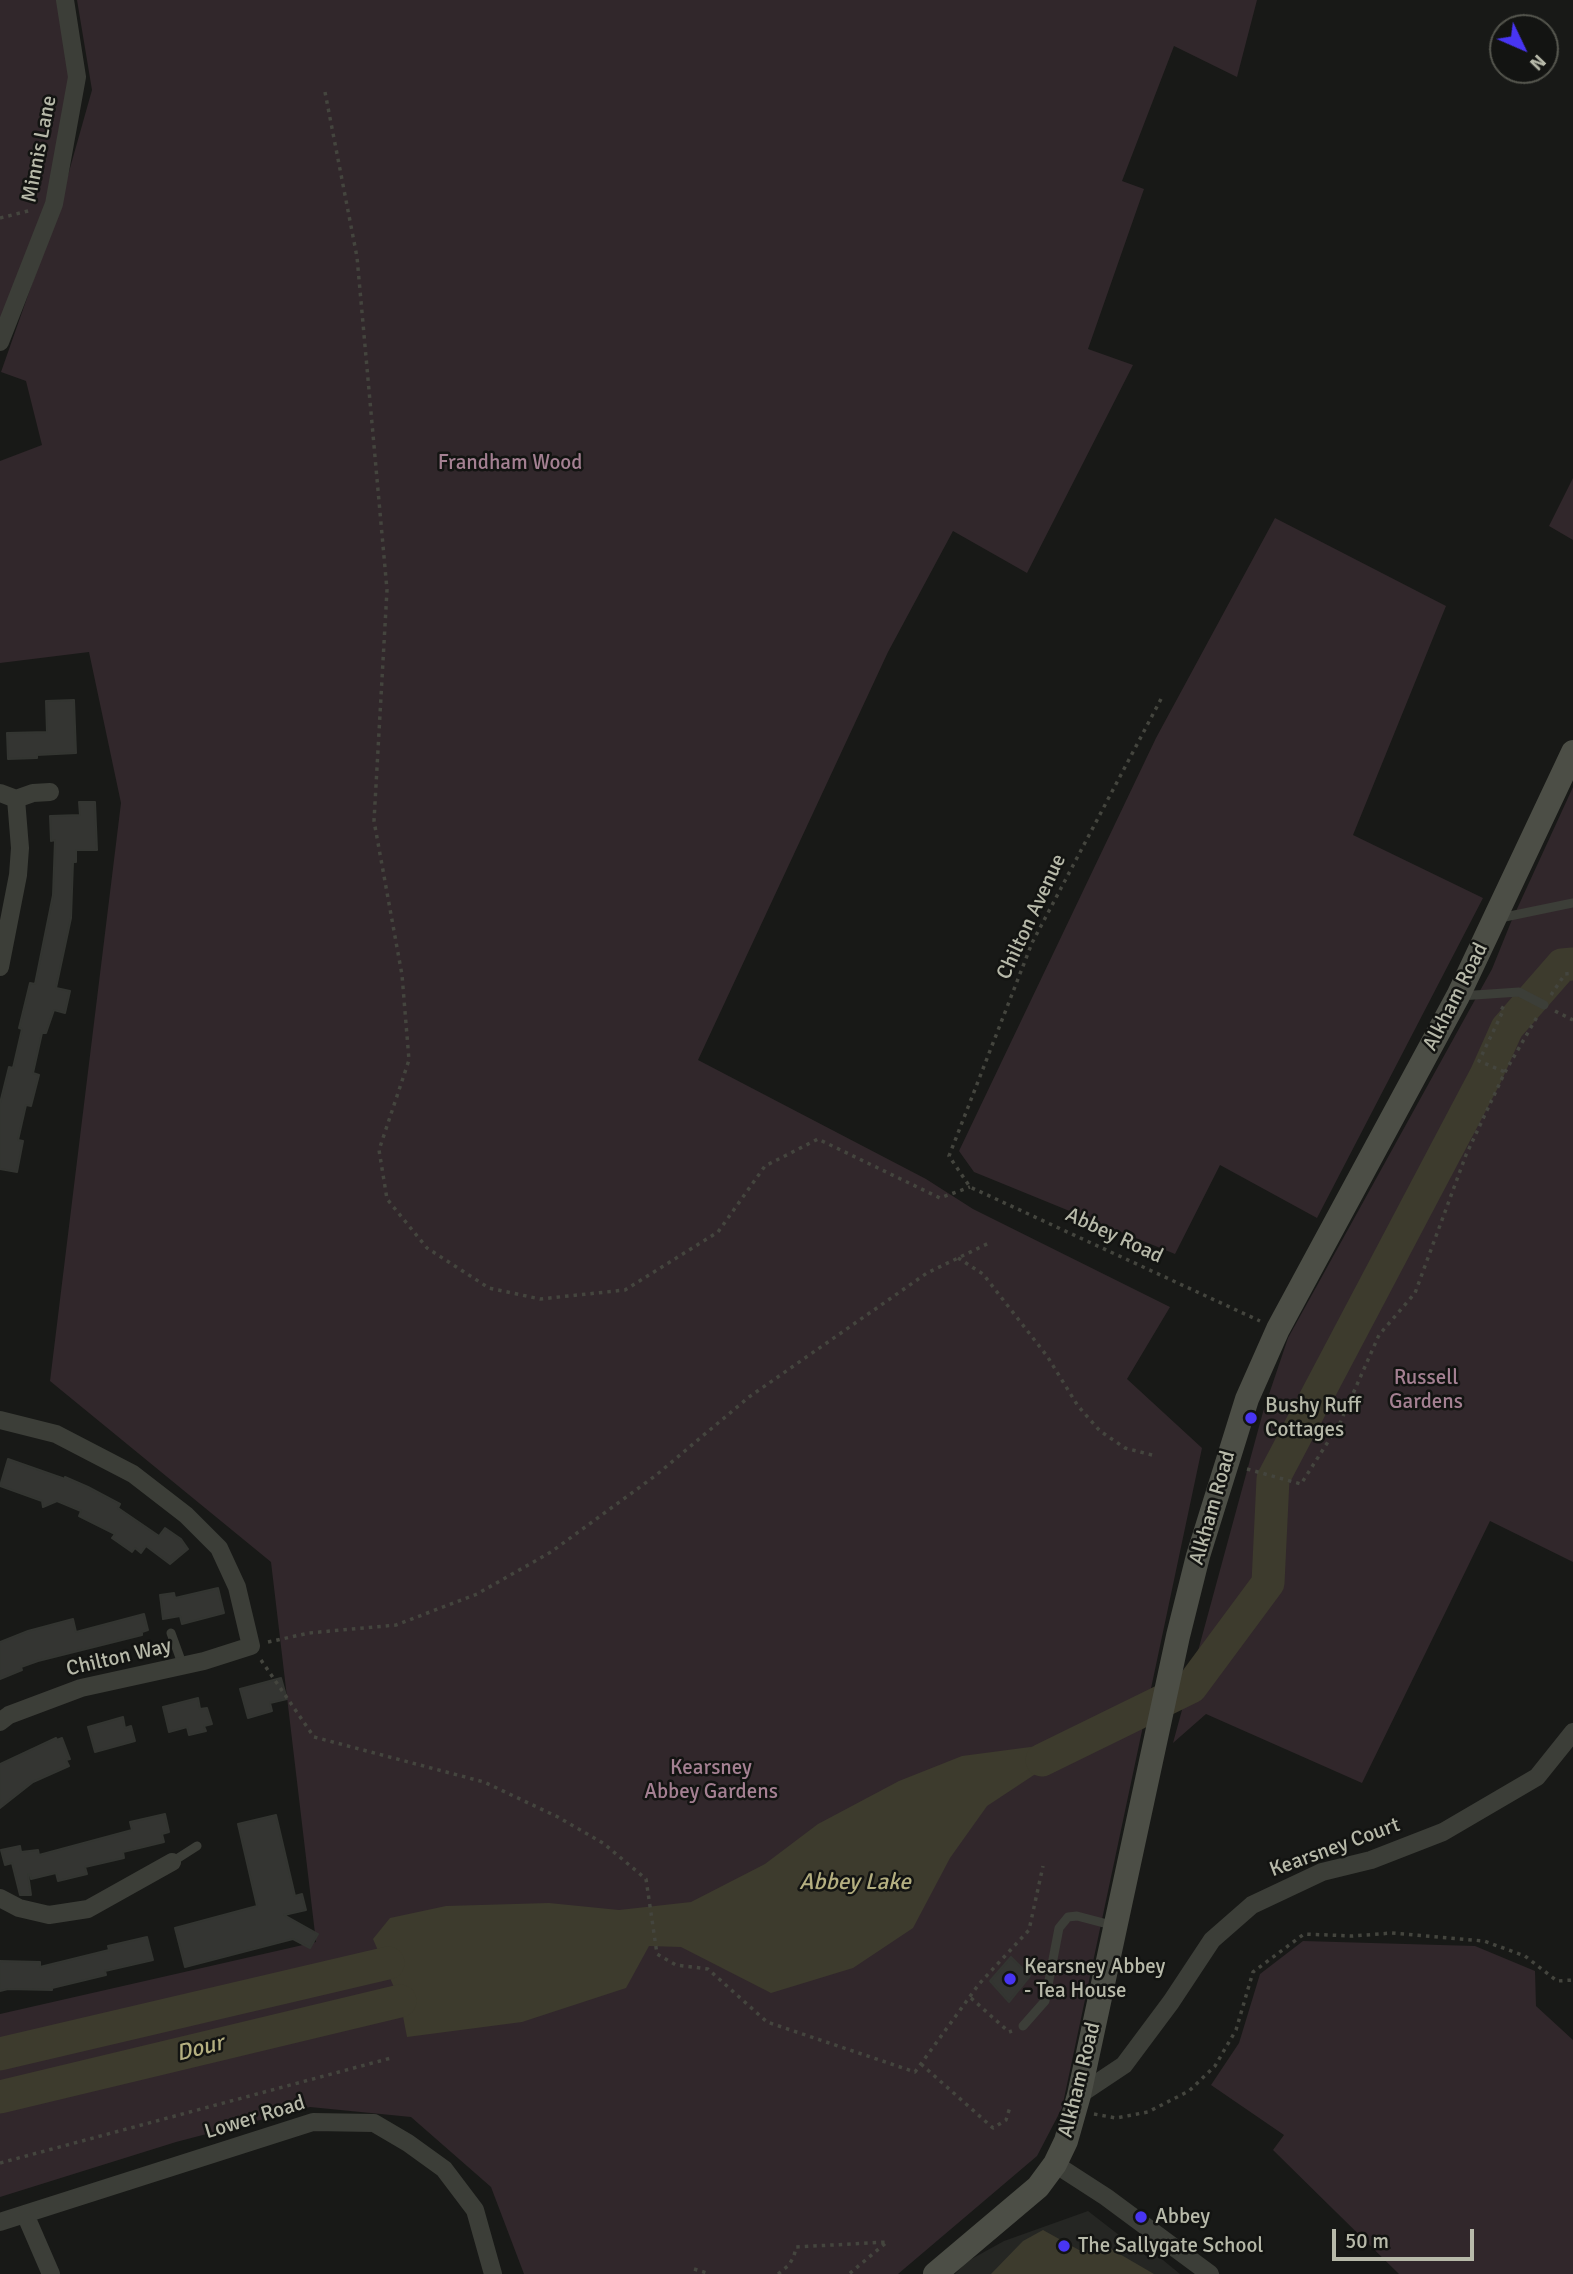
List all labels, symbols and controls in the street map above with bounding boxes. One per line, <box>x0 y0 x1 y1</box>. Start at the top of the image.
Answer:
north arrow <box>1489 14 1559 84</box>
text: N <box>1524 49 1551 75</box>
street label: Minnis Lane <box>17 93 63 205</box>
park label: Frandham Wood <box>438 450 582 476</box>
street label: Chilton Avenue <box>992 850 1072 984</box>
street label: Alkham Road <box>1418 939 1494 1055</box>
street label: Abbey Road <box>1061 1202 1167 1270</box>
park label: Russell Gardens <box>1389 1365 1463 1415</box>
place label: Bushy Ruff Cottages <box>1265 1393 1361 1443</box>
marker: Bushy Ruff Cottages <box>1243 1410 1259 1426</box>
street label: Alkham Road <box>1185 1448 1241 1568</box>
street label: Chilton Way <box>64 1634 174 1682</box>
park label: Kearsney Abbey Gardens <box>644 1755 778 1805</box>
street label: Kearsney Court <box>1266 1813 1404 1883</box>
water label: Abbey Lake <box>799 1869 911 1897</box>
place label: Kearsney Abbey - Tea House <box>1024 1954 1165 2004</box>
marker: Kearsney Abbey - Tea House <box>1002 1971 1018 1987</box>
street label: Alkham Road <box>1054 2020 1106 2140</box>
water label: Dour <box>173 2030 227 2068</box>
street label: Lower Road <box>202 2091 308 2145</box>
place label: Abbey <box>1155 2204 1210 2230</box>
marker: Abbey <box>1133 2209 1149 2225</box>
scale bar <box>1335 2214 1477 2258</box>
text: 50 m <box>1345 2228 1389 2254</box>
place label: The Sallygate School <box>1078 2233 1264 2259</box>
marker: The Sallygate School <box>1056 2238 1072 2254</box>

